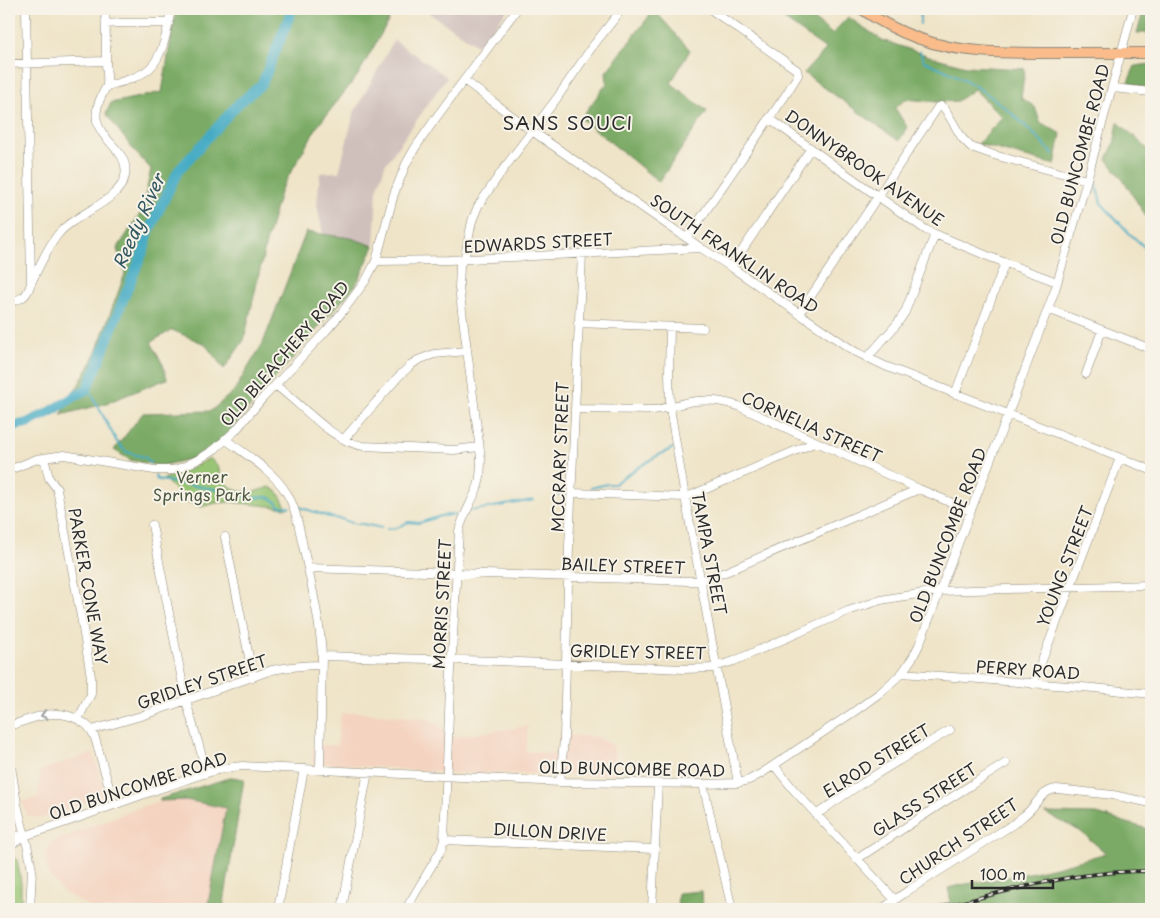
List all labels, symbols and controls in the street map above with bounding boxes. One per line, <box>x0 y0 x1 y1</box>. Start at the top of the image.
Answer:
street label: OLD BUNCOMBE ROAD <box>1043 61 1115 247</box>
street label: DONNYBROOK AVENUE <box>781 103 949 231</box>
district label: SANS SOUCI <box>503 108 633 136</box>
water label: Reedy River <box>105 167 172 273</box>
street label: SOUTH FRANKLIN ROAD <box>646 188 824 318</box>
street label: EDWARDS STREET <box>463 226 613 258</box>
street label: OLD BLEACHERY ROAD <box>214 275 354 431</box>
street label: MCCRARY STREET <box>544 381 574 533</box>
street label: CORNELIA STREET <box>738 384 886 468</box>
street label: OLD BUNCOMBE ROAD <box>902 444 992 626</box>
park label: Verner Springs Park <box>153 464 251 506</box>
street label: TAMPA STREET <box>686 489 734 617</box>
street label: YOUNG STREET <box>1030 502 1098 630</box>
street label: PARKER CONE WAY <box>63 506 115 666</box>
street label: MORRIS STREET <box>426 538 456 670</box>
street label: BAILEY STREET <box>560 551 686 579</box>
street label: GRIDLEY STREET <box>570 638 707 664</box>
street label: GRIDLEY STREET <box>134 647 271 715</box>
street label: PERRY ROAD <box>975 653 1081 685</box>
one-way arrow <box>40 710 48 720</box>
street label: ELROD STREET <box>818 717 934 803</box>
street label: OLD BUNCOMBE ROAD <box>46 745 230 825</box>
street label: OLD BUNCOMBE ROAD <box>539 754 725 782</box>
street label: GLASS STREET <box>867 756 981 842</box>
street label: CHURCH STREET <box>893 792 1023 890</box>
street label: DILLON DRIVE <box>492 816 608 846</box>
scale bar <box>972 858 1054 890</box>
text: 100 m <box>980 862 1026 885</box>

